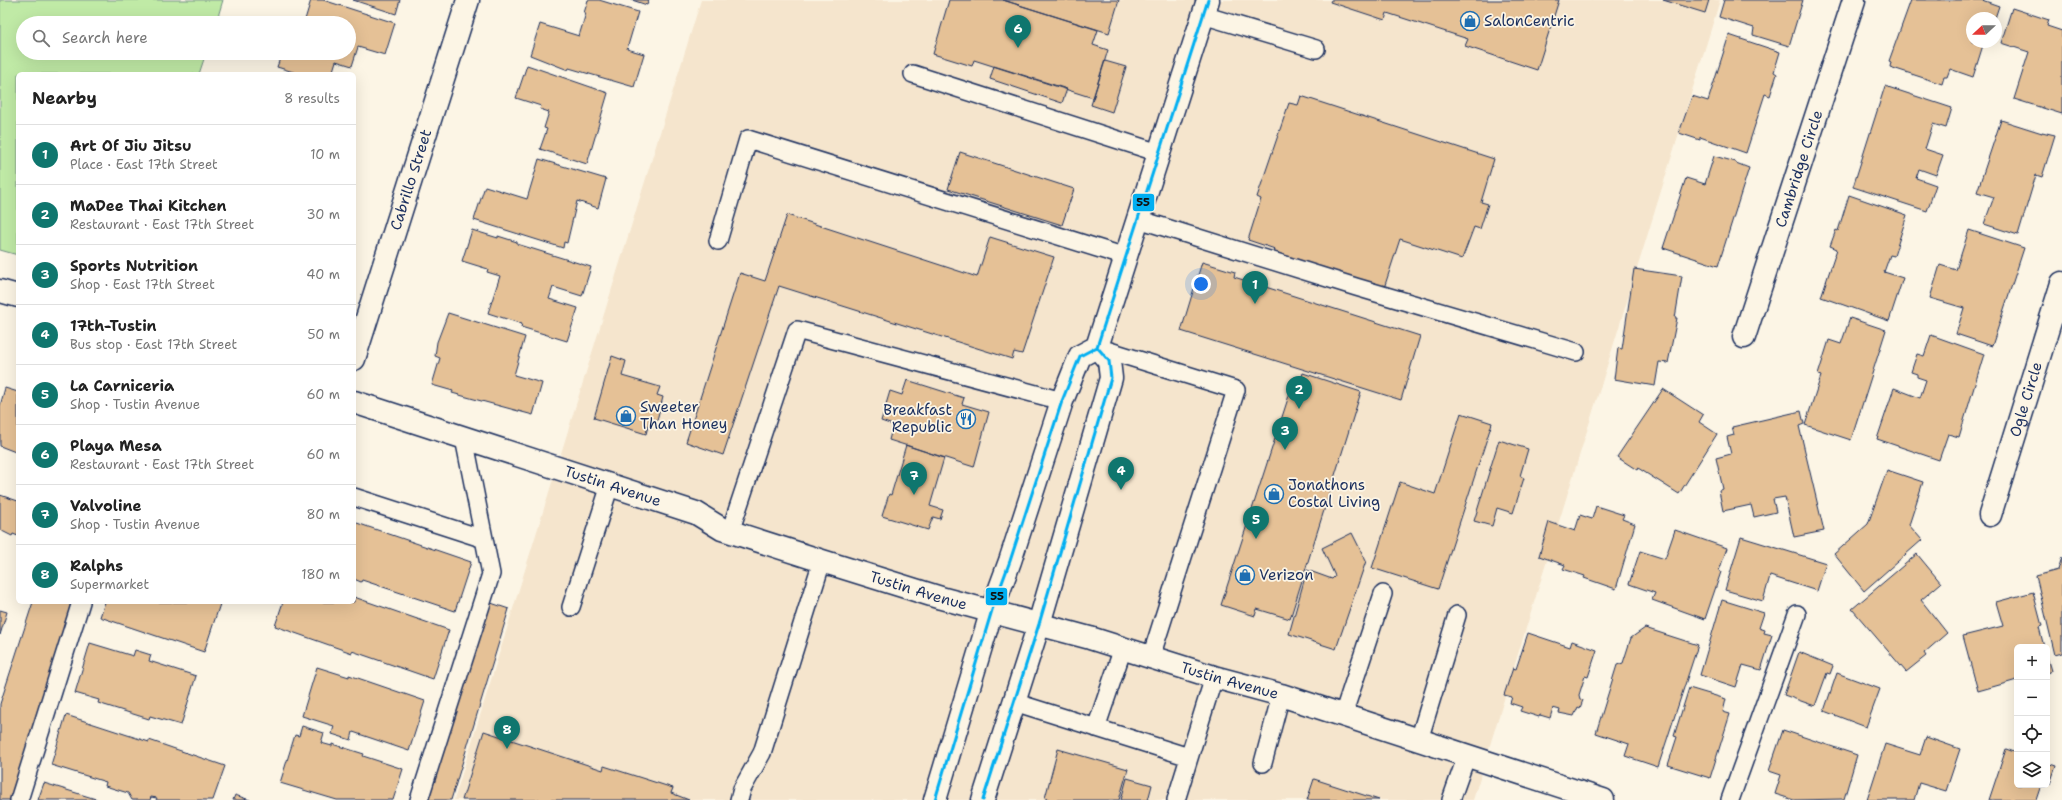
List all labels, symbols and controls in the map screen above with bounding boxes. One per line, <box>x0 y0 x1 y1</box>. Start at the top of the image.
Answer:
shop icon: SalonCentric <box>1459 10 1481 32</box>
place label: SalonCentric <box>1484 11 1575 31</box>
north arrow <box>1966 12 2002 48</box>
pin: 6 <box>1005 15 1031 48</box>
search box <box>16 16 356 60</box>
icon: search <box>30 27 52 49</box>
text: Search here <box>62 28 148 48</box>
text: Nearby <box>32 87 97 109</box>
text: 8 results <box>284 90 340 107</box>
street label: Cambridge Circle <box>1770 107 1827 230</box>
street label: Cabrillo Street <box>385 127 436 233</box>
text: Art Of Jiu Jitsu <box>70 136 192 156</box>
text: 1 <box>42 146 48 163</box>
text: 10 m <box>310 146 340 163</box>
text: Place · East 17th Street <box>70 156 218 173</box>
line badge: 55 <box>1132 193 1155 212</box>
text: 55 <box>1136 195 1150 210</box>
text: MaDee Thai Kitchen <box>70 196 227 216</box>
text: 2 <box>40 206 50 223</box>
text: 30 m <box>306 206 340 223</box>
text: Restaurant · East 17th Street <box>70 216 254 233</box>
text: Sports Nutrition <box>70 256 198 276</box>
text: 3 <box>40 266 50 283</box>
text: 40 m <box>306 266 340 283</box>
pin: 1 <box>1242 271 1268 304</box>
your location <box>1191 274 1211 294</box>
text: Shop · East 17th Street <box>70 276 215 293</box>
text: 17th-Tustin <box>70 316 157 336</box>
text: 4 <box>40 326 50 343</box>
text: 50 m <box>307 326 340 343</box>
text: Bus stop · East 17th Street <box>70 336 237 353</box>
street label: Ogle Circle <box>2005 359 2047 439</box>
text: La Carniceria <box>70 376 174 396</box>
pin: 2 <box>1286 376 1312 409</box>
text: 5 <box>41 386 49 403</box>
text: 60 m <box>307 386 340 403</box>
text: Shop · Tustin Avenue <box>70 396 200 413</box>
place label: Sweeter Than Honey <box>640 397 727 434</box>
place label: Breakfast Republic <box>883 400 952 437</box>
shop icon: Sweeter Than Honey <box>615 405 637 427</box>
restaurant icon: Breakfast Republic <box>955 408 977 430</box>
pin: 3 <box>1272 417 1298 450</box>
text: Playa Mesa <box>70 436 162 456</box>
text: 6 <box>40 446 50 463</box>
text: 60 m <box>307 446 340 463</box>
text: Restaurant · East 17th Street <box>70 456 254 473</box>
pin: 4 <box>1108 457 1134 490</box>
street label: Tustin Avenue <box>562 461 664 511</box>
pin: 7 <box>901 462 927 495</box>
place label: Jonathons Costal Living <box>1288 475 1380 512</box>
shop icon: Jonathons Costal Living <box>1263 483 1285 505</box>
text: Valvoline <box>70 496 141 516</box>
text: 7 <box>40 506 50 523</box>
text: 80 m <box>306 506 340 523</box>
pin: 5 <box>1243 506 1269 539</box>
text: Shop · Tustin Avenue <box>70 516 200 533</box>
text: Ralphs <box>70 556 123 576</box>
shop icon: Verizon <box>1234 564 1256 586</box>
place label: Verizon <box>1259 565 1313 585</box>
text: 8 <box>40 566 50 583</box>
text: 180 m <box>301 566 340 583</box>
street label: Tustin Avenue <box>867 566 969 615</box>
text: Supermarket <box>70 576 149 593</box>
line badge: 55 <box>985 587 1008 606</box>
text: 55 <box>990 589 1004 604</box>
map controls <box>2014 644 2050 788</box>
button: + <box>2014 644 2050 680</box>
street label: Tustin Avenue <box>1178 657 1281 704</box>
button: − <box>2014 680 2050 716</box>
pin: 8 <box>494 716 520 749</box>
button: locate <box>2014 716 2050 752</box>
button: layers <box>2014 752 2050 788</box>

